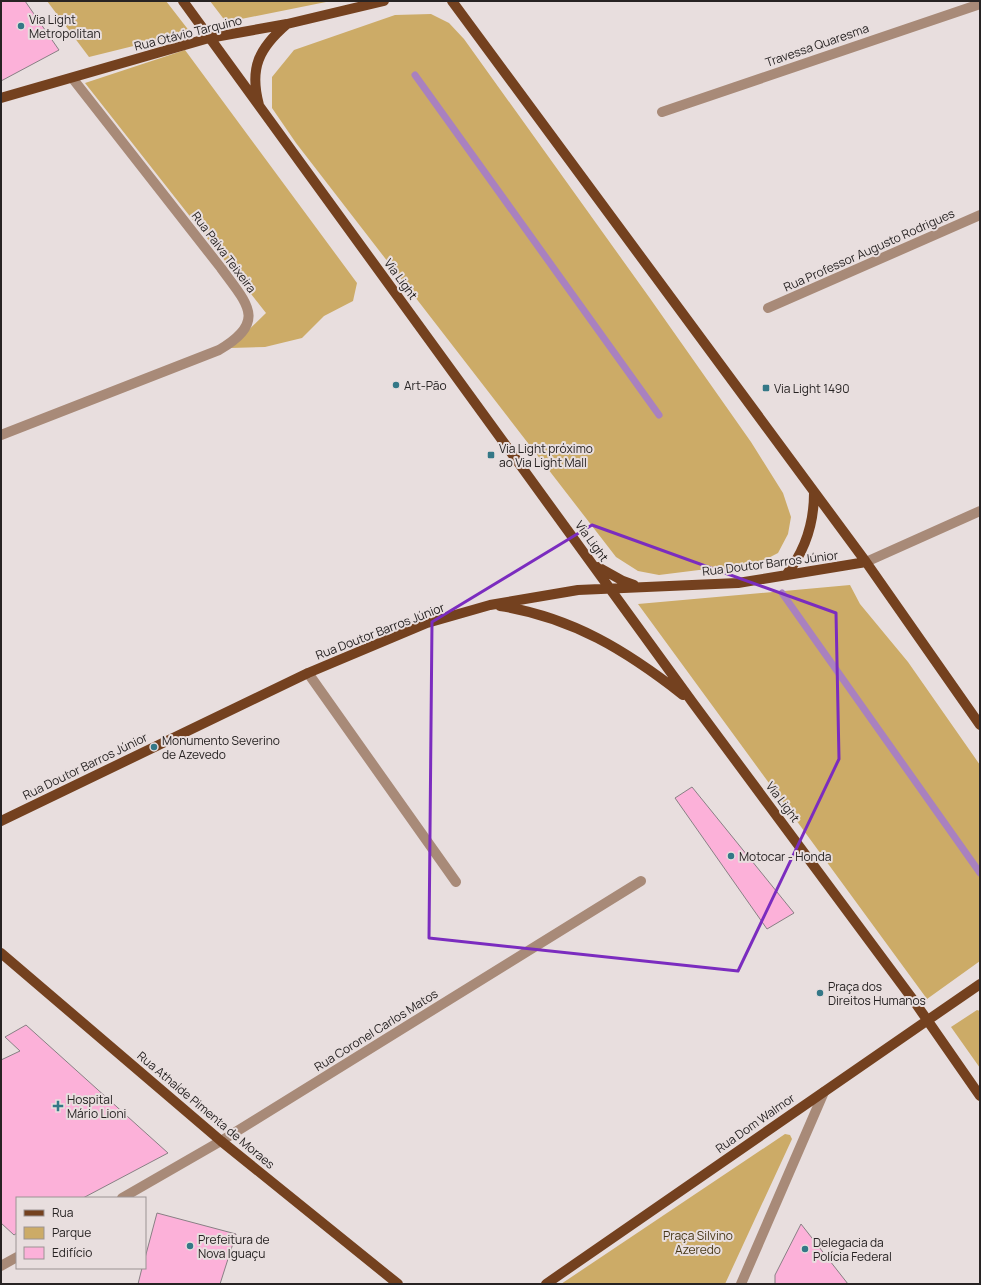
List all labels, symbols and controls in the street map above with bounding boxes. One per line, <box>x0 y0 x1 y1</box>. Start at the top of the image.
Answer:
place label: Via Light Metropolitan <box>29 11 101 42</box>
street label: Rua Otávio Tarquino <box>132 11 244 55</box>
street label: Travessa Quaresma <box>763 19 871 71</box>
marker: Via Light Metropolitan <box>16 21 26 31</box>
street label: Rua Professor Augusto Rodrigues <box>781 205 957 295</box>
street label: Rua Paiva Teixeira <box>188 208 260 296</box>
street label: Via Light <box>380 255 422 303</box>
place label: Art-Pão <box>404 377 447 394</box>
marker: Art-Pão <box>391 380 401 390</box>
place label: Via Light 1490 <box>774 380 850 397</box>
marker: Via Light 1490 <box>761 383 771 393</box>
place label: Via Light próximo ao Via Light Mall <box>499 440 593 471</box>
marker: Via Light próximo ao Via Light Mall <box>486 450 496 460</box>
street label: Via Light <box>571 517 613 565</box>
street label: Rua Doutor Barros Júnior <box>701 546 840 580</box>
street label: Rua Doutor Barros Júnior <box>313 598 448 663</box>
street label: Rua Doutor Barros Júnior <box>20 728 151 804</box>
place label: Monumento Severino de Azevedo <box>162 732 280 763</box>
marker: Monumento Severino de Azevedo <box>149 742 159 752</box>
street label: Via Light <box>762 778 804 826</box>
place label: Motocar - Honda <box>739 848 831 865</box>
marker: Motocar - Honda <box>726 851 736 861</box>
place label: Praça dos Direitos Humanos <box>828 978 926 1009</box>
street label: Rua Coronel Carlos Matos <box>311 985 441 1075</box>
marker: Praça dos Direitos Humanos <box>815 988 825 998</box>
street label: Rua Athaíde Pimenta de Moraes <box>134 1047 278 1173</box>
street label: Rua Dom Walmor <box>712 1089 799 1157</box>
place label: Hospital Mário Lioni <box>67 1091 126 1122</box>
marker: Hospital Mário Lioni <box>52 1100 64 1112</box>
legend <box>16 1197 146 1269</box>
text: Rua <box>52 1204 73 1221</box>
text: Parque <box>52 1224 91 1241</box>
park label: Praça Silvino Azeredo <box>663 1227 733 1258</box>
place label: Prefeitura de Nova Iguaçu <box>198 1231 270 1262</box>
place label: Delegacia da Polícia Federal <box>813 1234 892 1265</box>
marker: Prefeitura de Nova Iguaçu <box>185 1241 195 1251</box>
text: Edifício <box>52 1244 92 1261</box>
marker: Delegacia da Polícia Federal <box>800 1244 810 1254</box>

